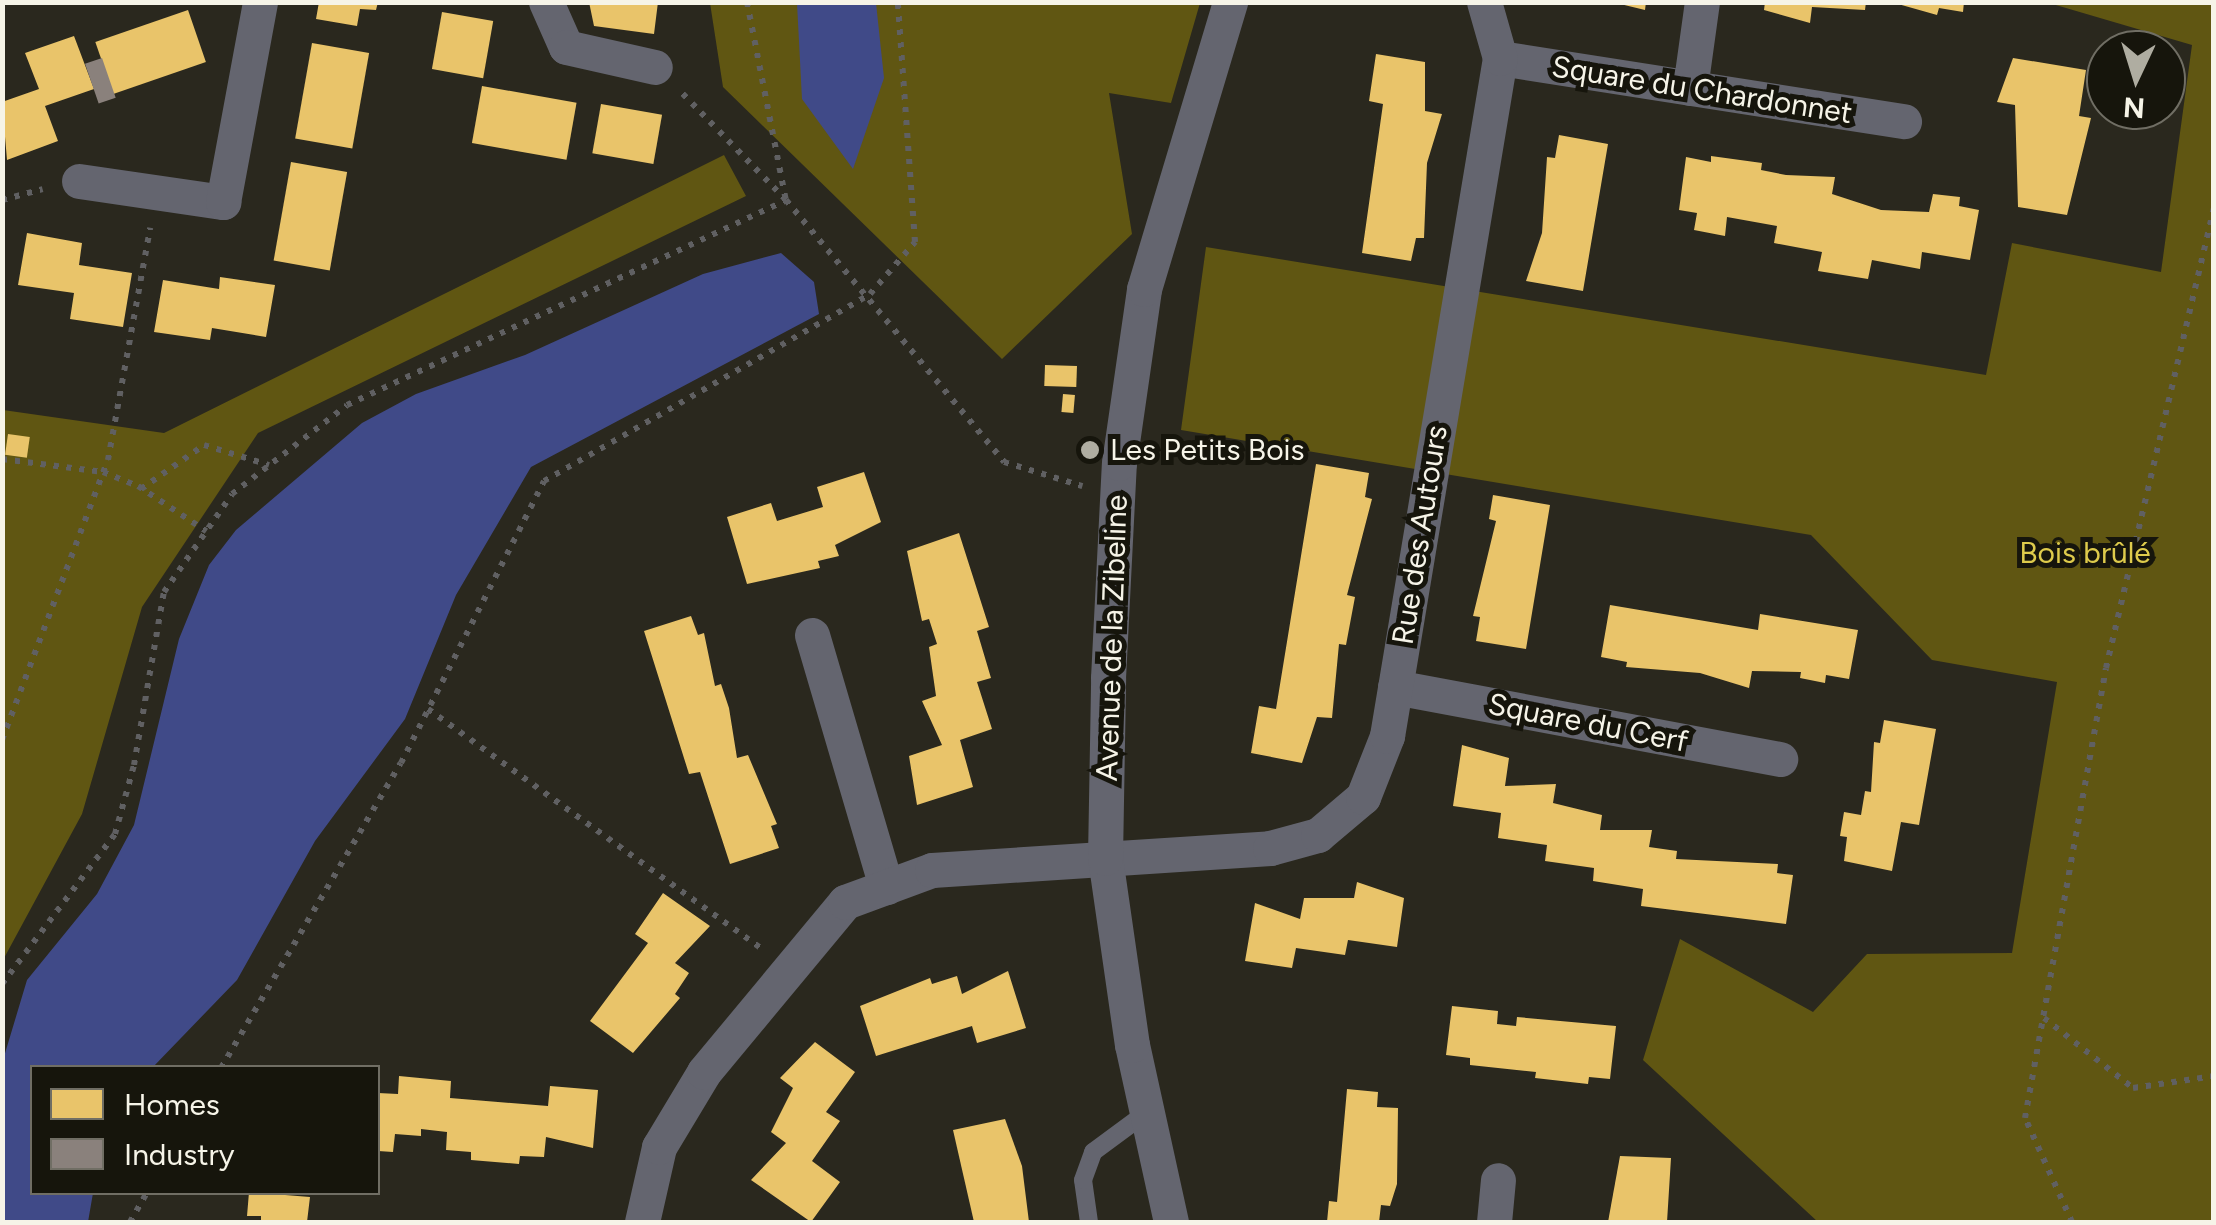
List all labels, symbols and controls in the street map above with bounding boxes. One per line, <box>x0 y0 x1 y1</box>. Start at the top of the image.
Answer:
north arrow <box>2086 30 2186 130</box>
street label: Square du Chardonnet <box>1549 48 1855 132</box>
text: N <box>2122 90 2146 126</box>
street label: Rue des Autours <box>1385 423 1455 647</box>
place label: Les Petits Bois <box>1110 432 1305 468</box>
marker: Les Petits Bois <box>1079 439 1101 461</box>
street label: Avenue de la Zibeline <box>1089 494 1135 782</box>
park label: Bois brûlé <box>2019 535 2151 571</box>
street label: Square du Cerf <box>1485 686 1691 760</box>
legend <box>30 1065 380 1195</box>
text: Homes <box>124 1086 220 1123</box>
text: Industry <box>124 1136 234 1173</box>

